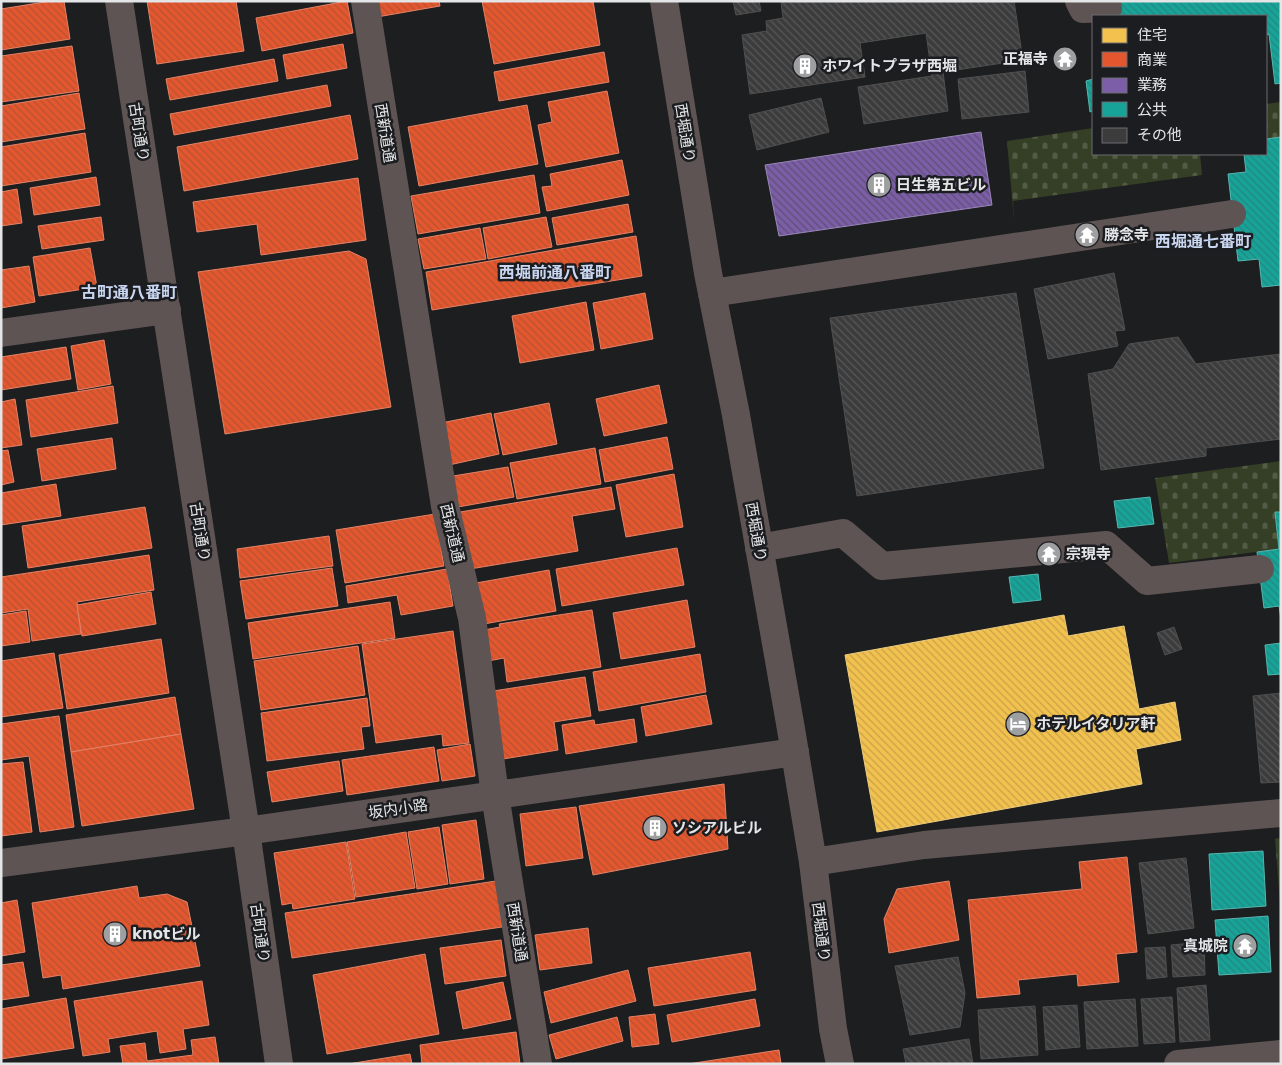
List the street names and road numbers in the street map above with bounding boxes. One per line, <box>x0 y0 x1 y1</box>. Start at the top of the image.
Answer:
street label: 古町通り <box>125 101 153 163</box>
street label: 西新道通 <box>371 102 399 164</box>
street label: 西堀通り <box>671 102 699 164</box>
street label: 古町通り <box>186 501 214 563</box>
street label: 西堀通り <box>742 501 770 563</box>
street label: 西新道通 <box>436 502 468 564</box>
street label: 坂内小路 <box>367 796 429 822</box>
street label: 西新道通 <box>503 901 531 963</box>
street label: 西堀通り <box>808 901 834 963</box>
street label: 古町通り <box>247 902 273 964</box>

